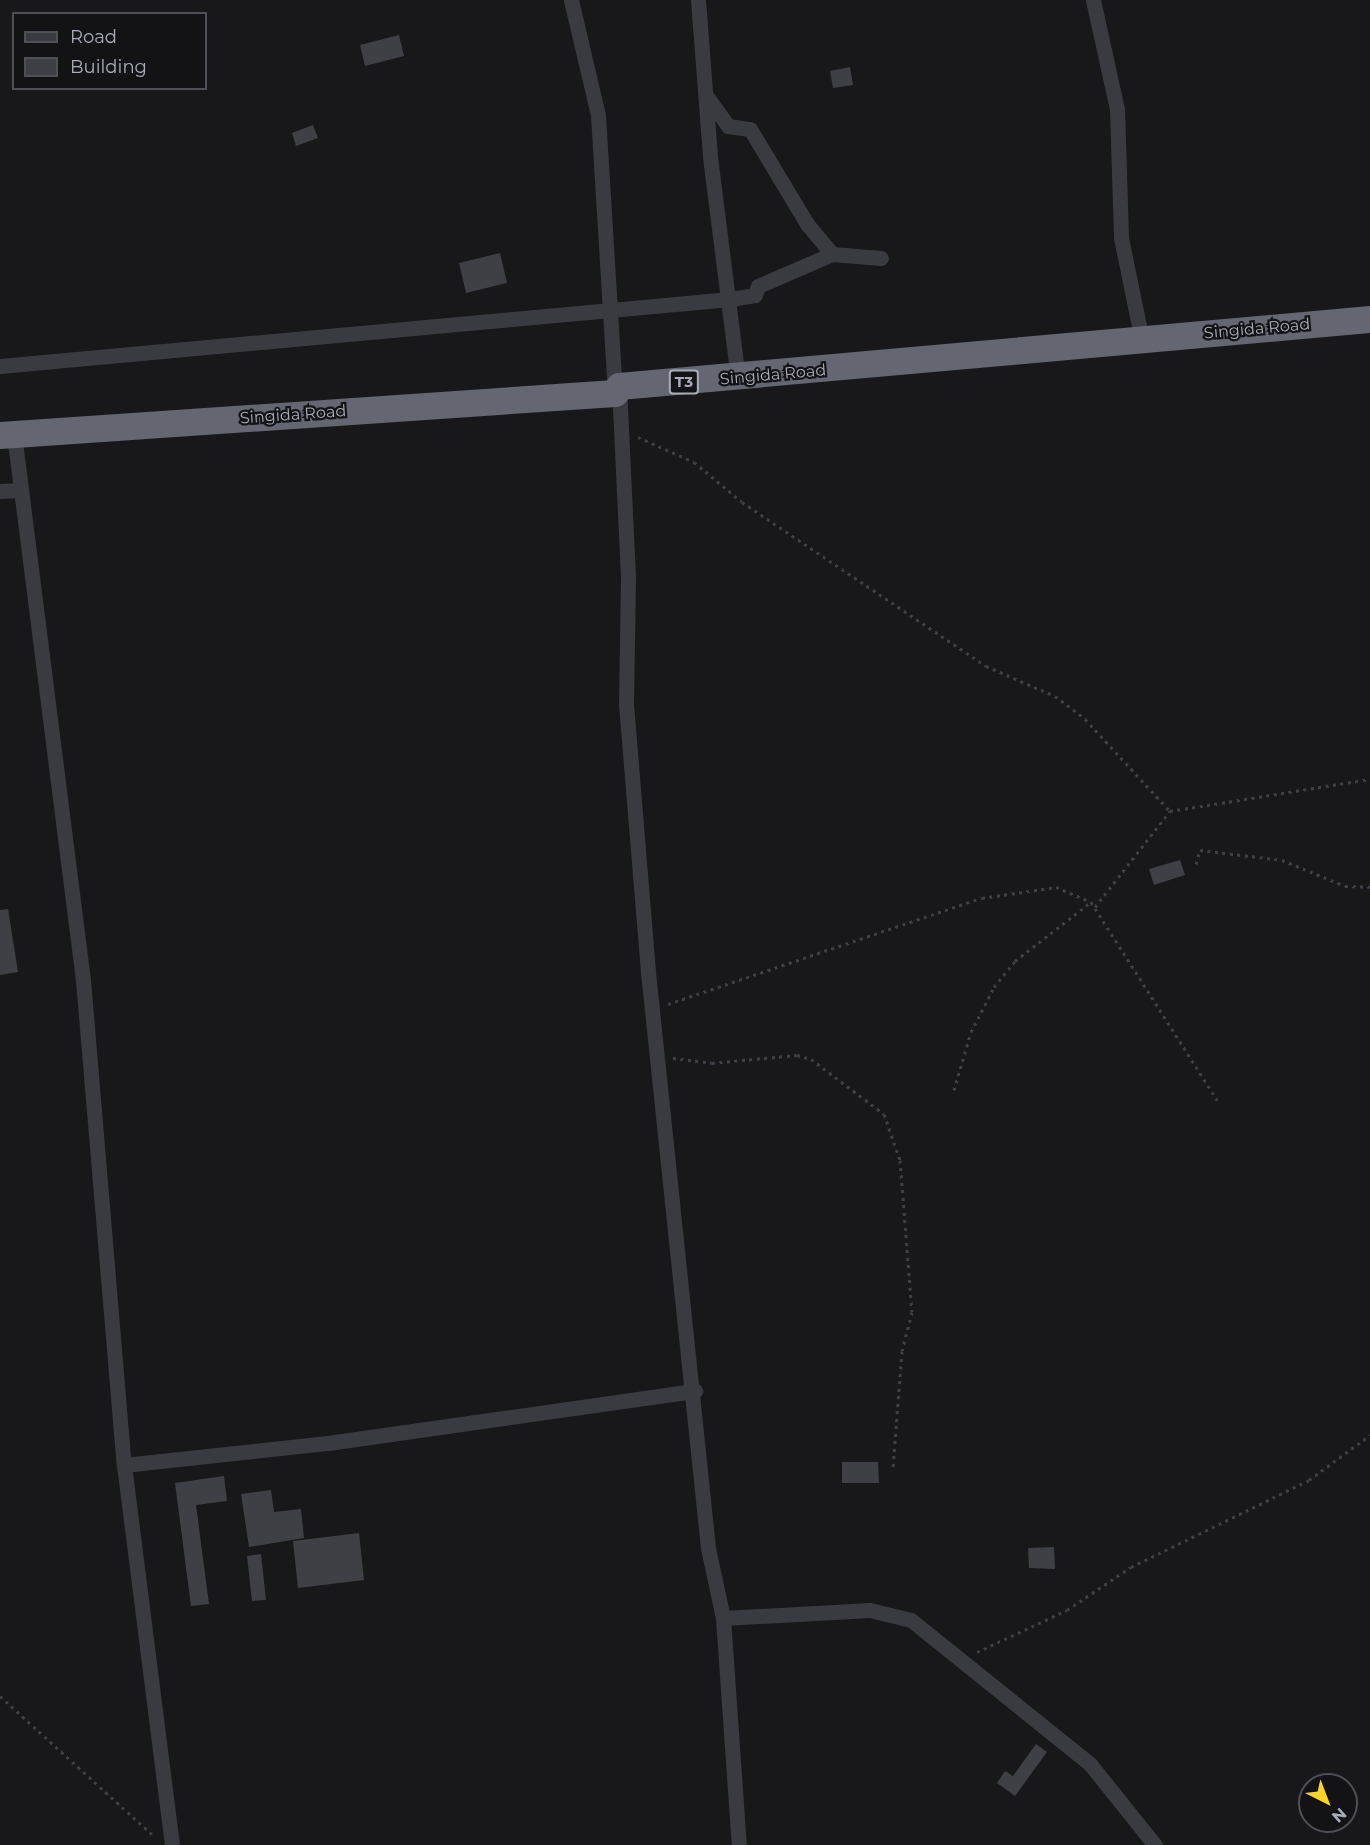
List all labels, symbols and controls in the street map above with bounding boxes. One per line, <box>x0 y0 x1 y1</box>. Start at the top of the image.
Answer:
legend <box>12 12 207 90</box>
text: Road <box>70 26 117 48</box>
text: Building <box>70 56 147 78</box>
street label: Singida Road <box>1203 315 1311 343</box>
street label: Singida Road <box>719 361 827 389</box>
road number: T3 <box>668 370 700 394</box>
street label: Singida Road <box>239 402 347 428</box>
north arrow <box>1298 1773 1358 1833</box>
text: N <box>1328 1804 1350 1827</box>

